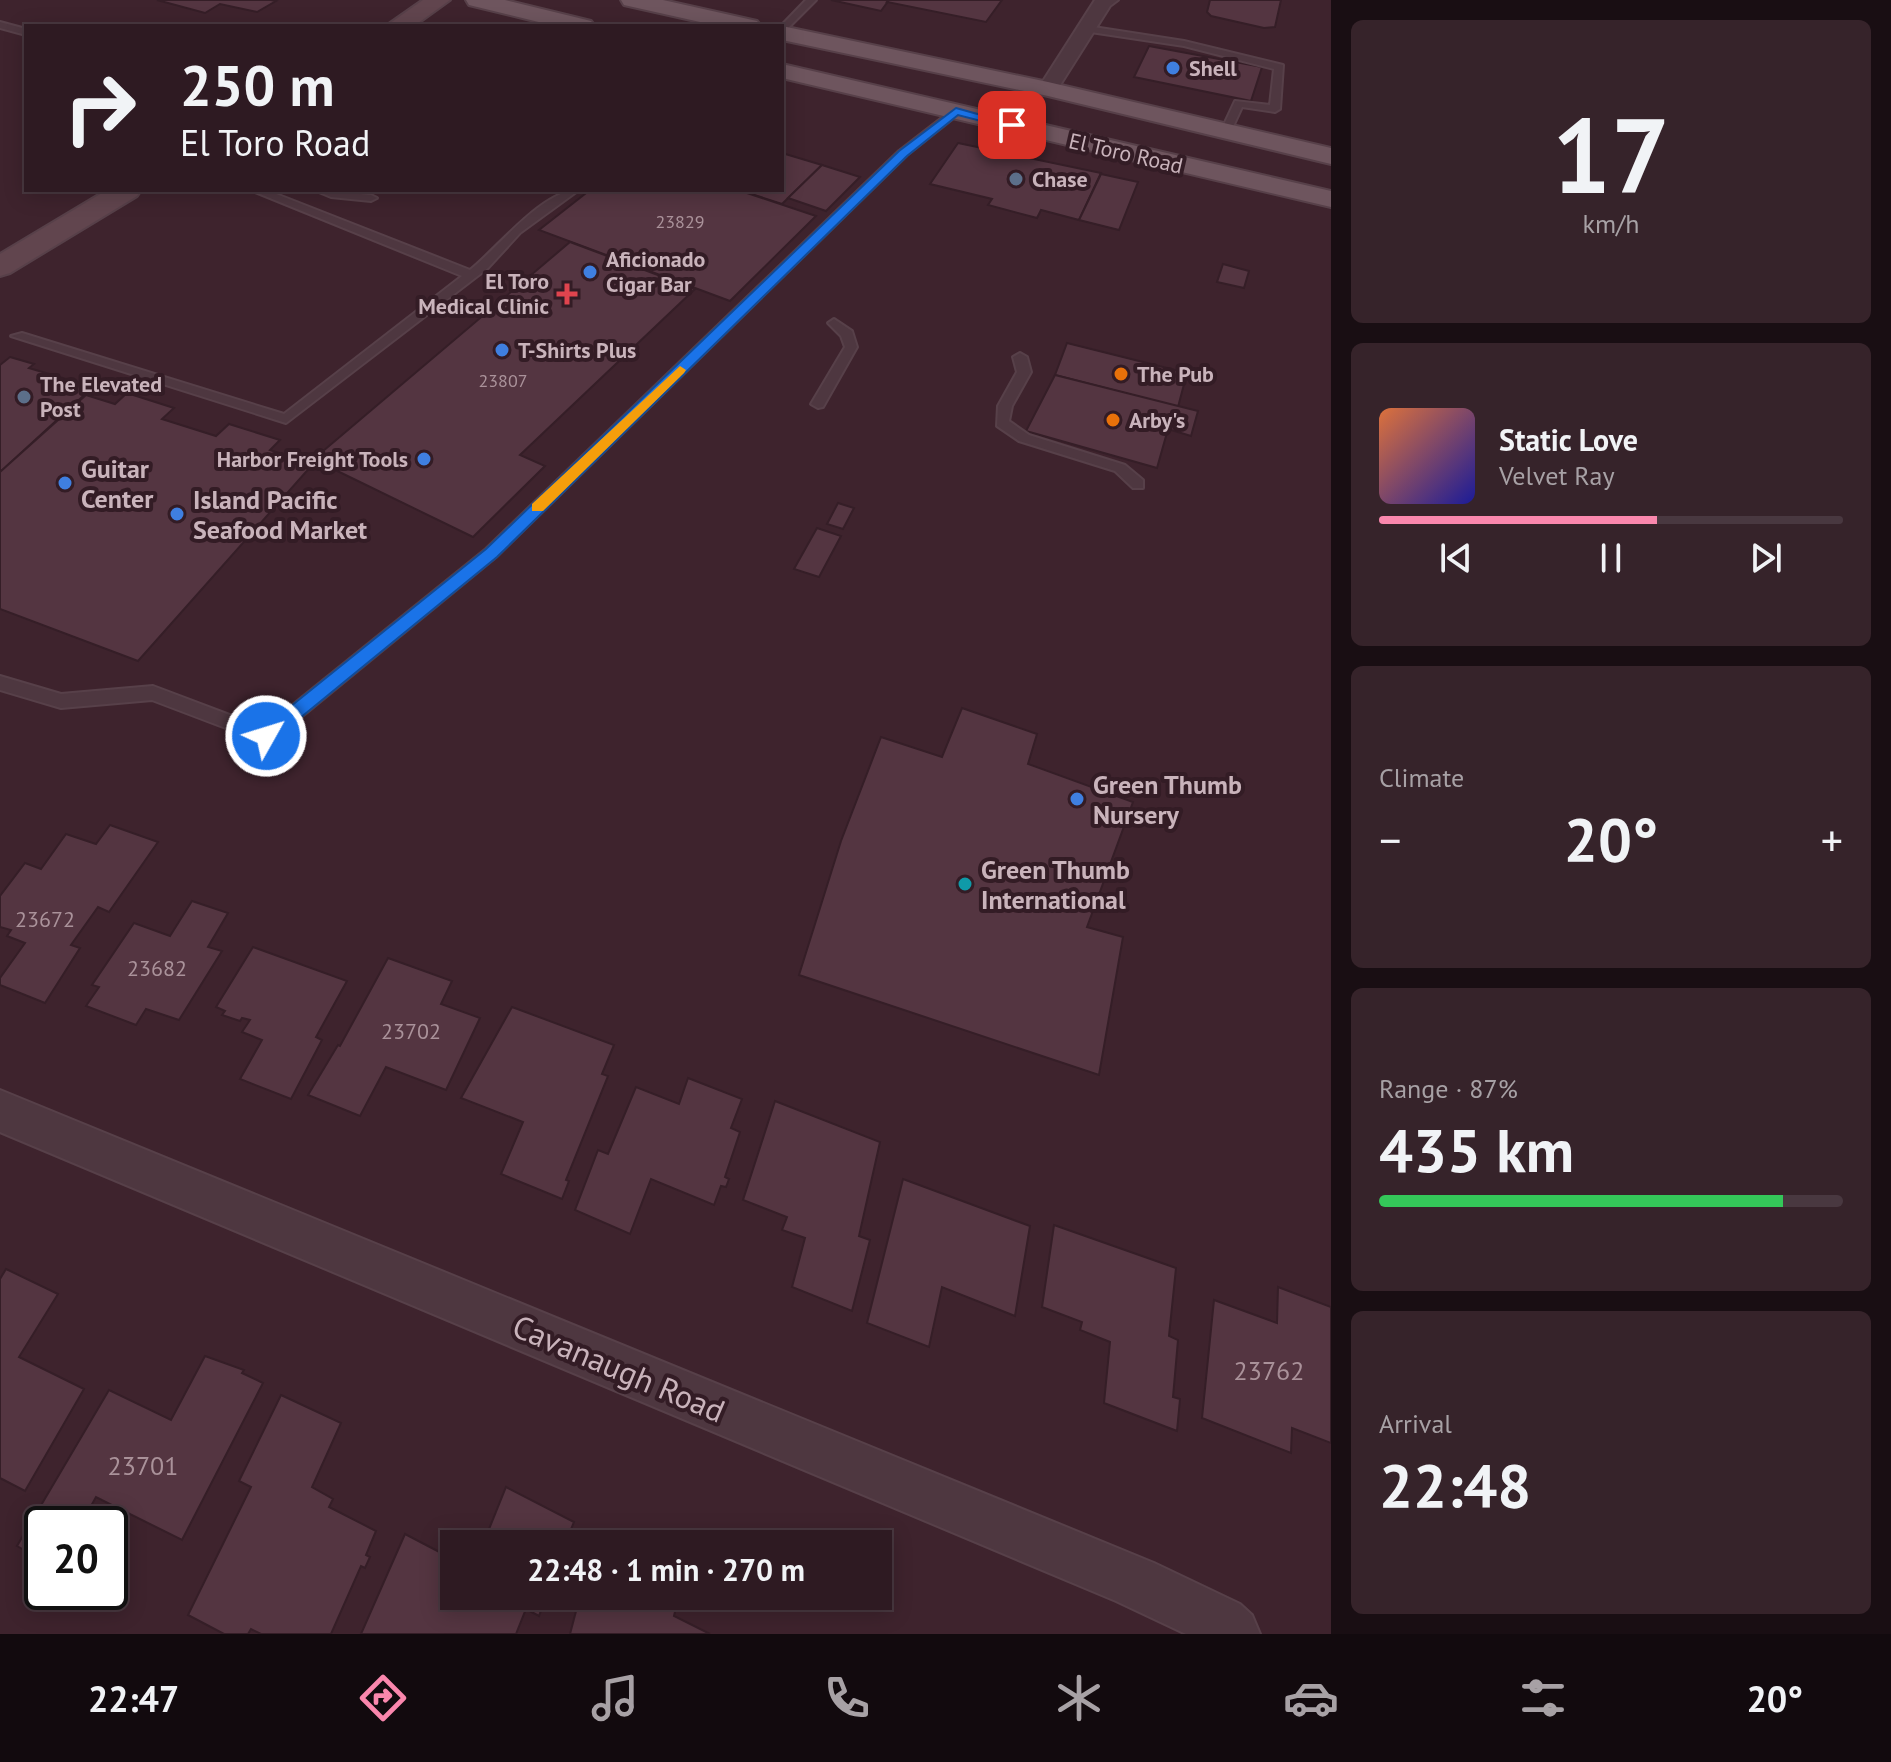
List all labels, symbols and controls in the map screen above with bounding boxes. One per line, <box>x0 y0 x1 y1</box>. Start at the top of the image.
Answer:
text: 250 m <box>180 49 335 121</box>
place label: Shell <box>1189 54 1237 82</box>
icon: right <box>48 56 152 160</box>
marker: Shell <box>1164 59 1182 77</box>
text: 17 <box>1552 87 1670 222</box>
pin <box>978 91 1046 159</box>
icon: arrive <box>990 103 1034 147</box>
text: El Toro Road <box>180 119 370 166</box>
street label: El Toro Road <box>1066 126 1186 180</box>
place label: Chase <box>1032 165 1088 193</box>
marker: Chase <box>1007 170 1025 188</box>
text: km/h <box>1583 207 1640 240</box>
house number: 23829 <box>655 210 705 233</box>
place label: Aficionado Cigar Bar <box>606 245 705 298</box>
marker: Aficionado Cigar Bar <box>581 263 599 281</box>
place label: El Toro Medical Clinic <box>418 267 549 320</box>
marker: El Toro Medical Clinic <box>556 283 578 305</box>
place label: T-Shirts Plus <box>518 336 636 364</box>
marker: T-Shirts Plus <box>493 341 511 359</box>
place label: The Pub <box>1137 360 1214 388</box>
marker: The Pub <box>1112 365 1130 383</box>
house number: 23807 <box>478 369 528 392</box>
place label: The Elevated Post <box>40 370 162 423</box>
marker: The Elevated Post <box>15 388 33 406</box>
place label: Arby's <box>1129 406 1185 434</box>
marker: Arby's <box>1104 411 1122 429</box>
text: Static Love <box>1499 420 1638 459</box>
place label: Harbor Freight Tools <box>217 445 408 473</box>
marker: Harbor Freight Tools <box>415 450 433 468</box>
place label: Guitar Center <box>81 452 154 515</box>
text: Velvet Ray <box>1499 459 1615 492</box>
marker: Guitar Center <box>56 474 74 492</box>
place label: Island Pacific Seafood Market <box>193 483 367 546</box>
marker: Island Pacific Seafood Market <box>168 505 186 523</box>
icon: previous <box>1434 536 1478 580</box>
icon: pause <box>1589 536 1633 580</box>
icon: next <box>1744 536 1788 580</box>
position arrow <box>224 694 308 778</box>
text: Climate <box>1379 761 1464 794</box>
place label: Green Thumb Nursery <box>1093 768 1242 831</box>
marker: Green Thumb Nursery <box>1068 790 1086 808</box>
text: 20° <box>1564 800 1658 878</box>
text: − <box>1379 811 1401 868</box>
text: + <box>1821 811 1843 868</box>
place label: Green Thumb International <box>981 853 1130 916</box>
marker: Green Thumb International <box>956 875 974 893</box>
house number: 23672 <box>15 905 75 933</box>
house number: 23682 <box>127 954 187 982</box>
house number: 23702 <box>381 1017 441 1045</box>
text: Range · 87% <box>1379 1072 1518 1105</box>
text: 435 km <box>1379 1111 1574 1189</box>
street label: Cavanaugh Road <box>507 1304 731 1432</box>
house number: 23762 <box>1234 1354 1304 1387</box>
text: Arrival <box>1379 1407 1452 1440</box>
text: 22:48 <box>1379 1446 1531 1524</box>
house number: 23701 <box>108 1449 178 1482</box>
speed limit sign: 20 <box>24 1506 128 1610</box>
text: 22:48 · 1 min · 270 m <box>527 1550 805 1589</box>
icon: directions <box>355 1670 411 1726</box>
icon: music <box>587 1670 643 1726</box>
icon: phone <box>819 1670 875 1726</box>
icon: climate <box>1051 1670 1107 1726</box>
icon: car <box>1283 1670 1339 1726</box>
icon: filters <box>1515 1670 1571 1726</box>
text: 22:47 <box>88 1675 179 1722</box>
text: 20° <box>1746 1675 1803 1722</box>

